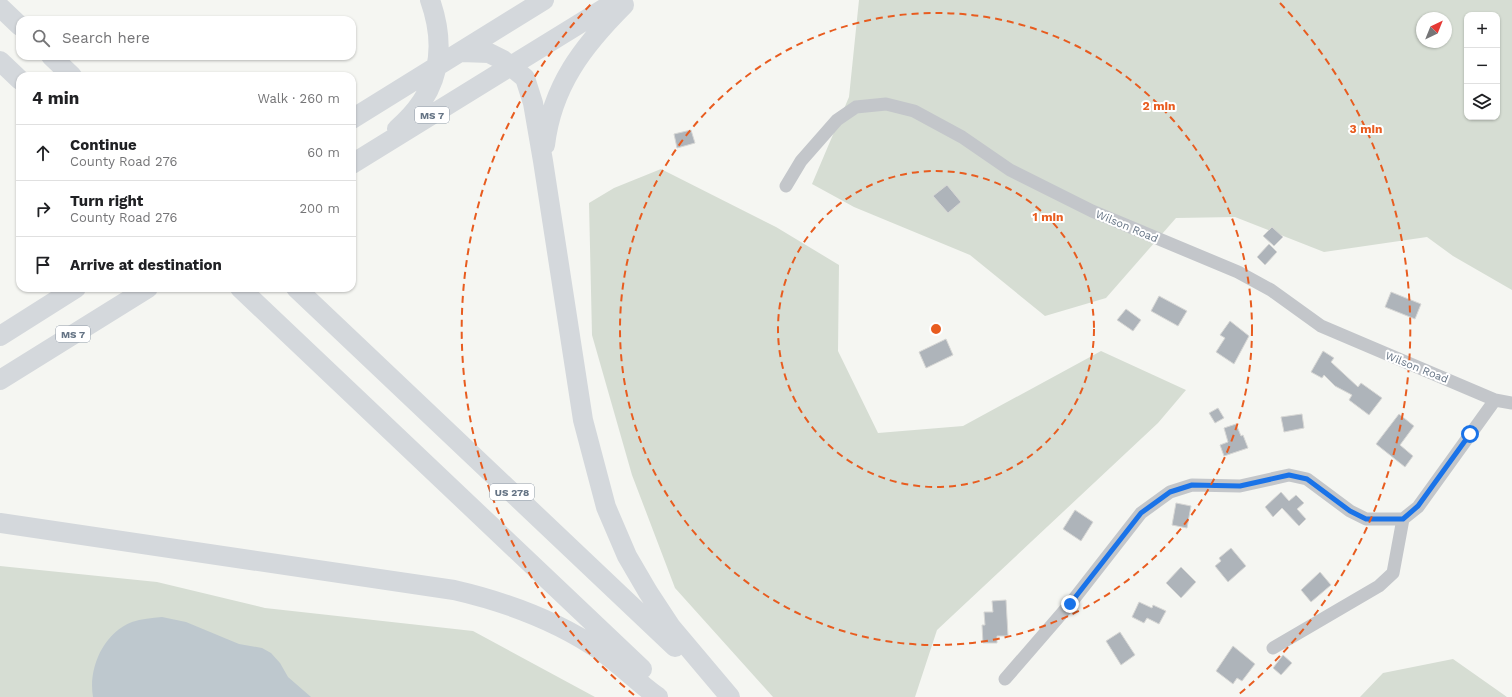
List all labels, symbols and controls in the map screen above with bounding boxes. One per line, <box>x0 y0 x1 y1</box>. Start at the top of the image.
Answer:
north arrow <box>1416 12 1452 48</box>
map controls <box>1464 12 1500 120</box>
button: + <box>1464 12 1500 48</box>
search box <box>16 16 356 60</box>
icon: search <box>30 27 52 49</box>
text: Search here <box>62 29 150 47</box>
button: − <box>1464 48 1500 84</box>
button: layers <box>1464 84 1500 120</box>
text: 4 min <box>32 88 79 108</box>
text: Walk · 260 m <box>257 91 340 106</box>
text: 2 min <box>1143 99 1175 113</box>
road number: MS 7 <box>415 107 449 123</box>
text: 3 min <box>1350 122 1382 136</box>
text: Continue <box>70 136 137 154</box>
icon: ahead <box>32 142 54 164</box>
text: 60 m <box>307 145 340 160</box>
text: County Road 276 <box>70 154 177 169</box>
text: Turn right <box>70 192 143 210</box>
icon: right <box>32 198 54 220</box>
text: 200 m <box>299 201 340 216</box>
street label: Wilson Road <box>1094 207 1160 245</box>
text: County Road 276 <box>70 210 177 225</box>
text: 1 min <box>1033 210 1063 224</box>
icon: arrive <box>32 254 54 276</box>
text: Arrive at destination <box>70 256 222 274</box>
centre of rings <box>929 322 943 336</box>
road number: MS 7 <box>56 326 90 342</box>
street label: Wilson Road <box>1383 349 1450 386</box>
route start <box>1461 425 1479 443</box>
road number: US 278 <box>490 484 534 500</box>
route end <box>1061 595 1079 613</box>

